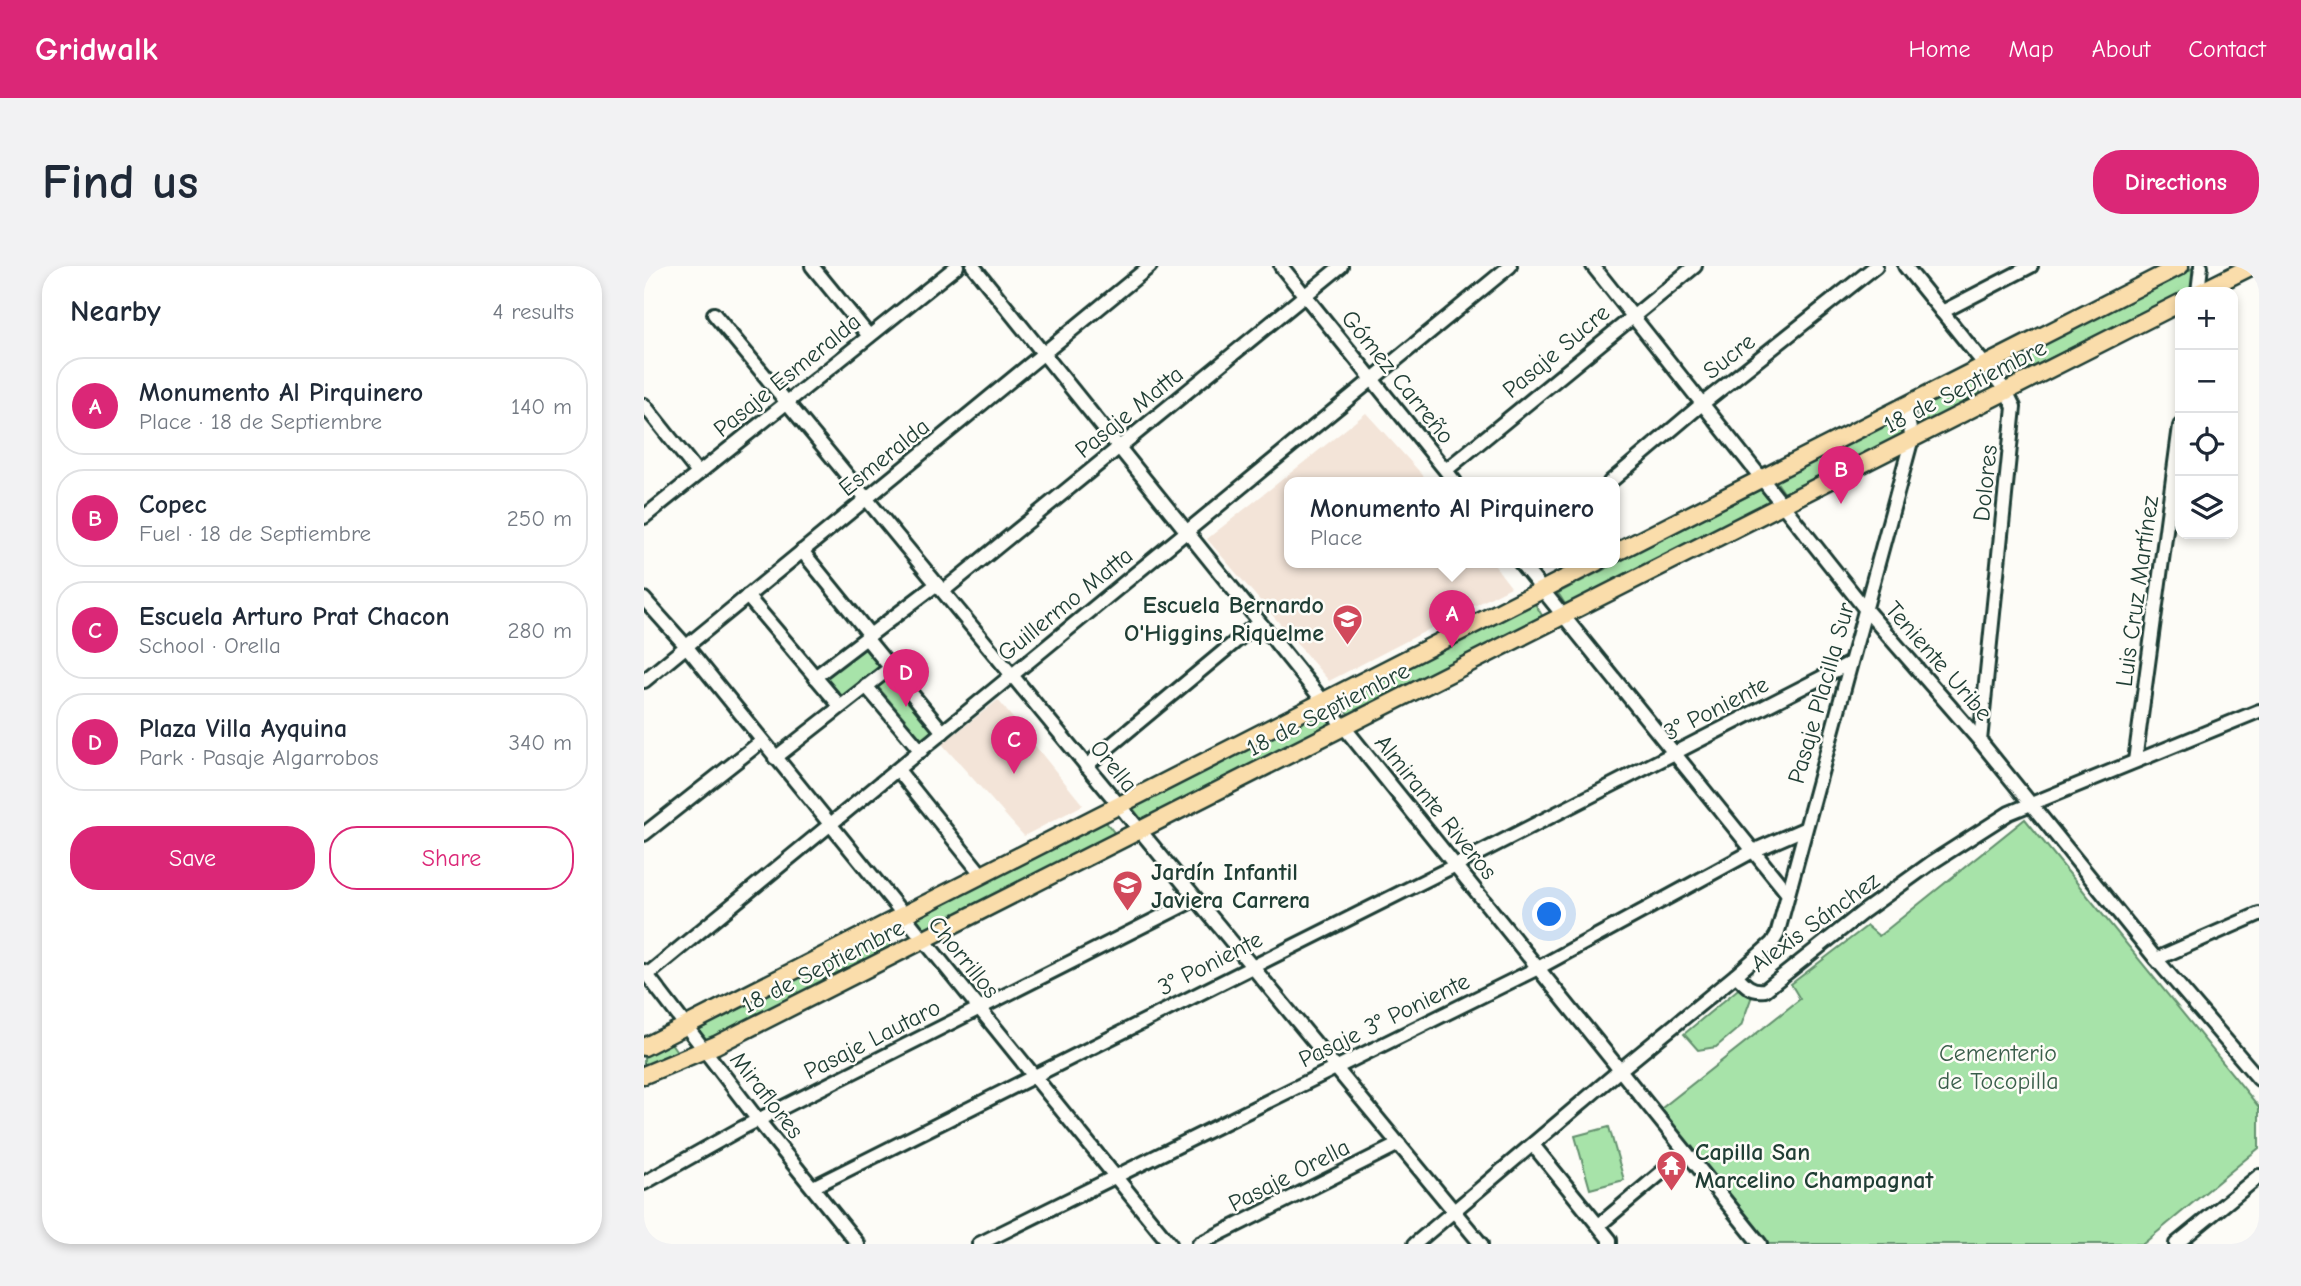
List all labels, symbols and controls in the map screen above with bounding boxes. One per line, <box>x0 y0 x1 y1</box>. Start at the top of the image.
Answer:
text: Gridwalk <box>35 30 158 68</box>
text: Home <box>1909 35 1970 63</box>
text: Map <box>2008 35 2054 63</box>
text: About <box>2092 35 2150 63</box>
text: Contact <box>2188 35 2266 63</box>
button: Directions <box>2093 150 2259 214</box>
text: Find us <box>42 154 198 210</box>
map controls <box>2175 287 2238 539</box>
button: + <box>2175 287 2238 350</box>
text: Nearby <box>70 294 161 329</box>
text: 4 results <box>492 298 574 325</box>
street label: Pasaje Sucre <box>1497 298 1615 404</box>
street label: Gómez Carreño <box>1336 304 1460 450</box>
street label: Pasaje Esmeralda <box>708 307 866 443</box>
street label: Sucre <box>1697 327 1761 385</box>
street label: 18 de Septiembre <box>1879 333 2051 439</box>
button: − <box>2175 350 2238 413</box>
street label: Pasaje Matta <box>1069 360 1189 464</box>
text: Monumento Al Pirquinero <box>139 378 423 408</box>
text: A <box>89 393 101 420</box>
text: 140 m <box>511 393 572 420</box>
text: Place · 18 de Septiembre <box>139 408 382 435</box>
street label: Esmeralda <box>833 412 935 502</box>
button: locate <box>2175 413 2238 476</box>
street label: Dolores <box>1967 443 2003 523</box>
pin: B <box>1818 446 1864 504</box>
button: layers <box>2175 476 2238 539</box>
popup <box>1284 477 1620 568</box>
text: Copec <box>139 490 207 520</box>
street label: Luis Cruz Martínez <box>2110 493 2164 688</box>
text: Monumento Al Pirquinero <box>1310 494 1594 524</box>
text: B <box>88 505 102 532</box>
text: 250 m <box>507 505 572 532</box>
text: Fuel · 18 de Septiembre <box>139 520 371 547</box>
text: Place <box>1310 524 1362 551</box>
street label: Guillermo Matta <box>992 541 1138 667</box>
pin: A <box>1429 590 1475 648</box>
place label: Escuela Bernardo O'Higgins Riquelme <box>1124 591 1324 647</box>
street label: Teniente Uribe <box>1879 595 1999 727</box>
street label: Pasaje Placilla Sur <box>1782 599 1860 787</box>
text: Escuela Arturo Prat Chacon <box>139 602 450 632</box>
school or university icon: Escuela Bernardo O'Higgins Riquelme <box>1330 602 1364 646</box>
text: C <box>88 617 102 644</box>
text: 280 m <box>507 617 572 644</box>
text: School · Orella <box>139 632 281 659</box>
pin: D <box>883 649 929 707</box>
street label: 18 de Septiembre <box>1242 656 1414 762</box>
street label: 3° Poniente <box>1659 670 1773 746</box>
text: Plaza Villa Ayquina <box>139 714 347 744</box>
pin: C <box>991 716 1037 774</box>
text: D <box>88 729 102 756</box>
text: 340 m <box>509 729 572 756</box>
street label: Almirante Riveros <box>1369 729 1503 885</box>
street label: Orella <box>1084 734 1144 798</box>
text: Park · Pasaje Algarrobos <box>139 744 379 771</box>
button: Save <box>70 826 315 890</box>
button: Share <box>329 826 574 890</box>
place label: Jardín Infantil Javiera Carrera <box>1151 858 1310 914</box>
street label: Alexis Sánchez <box>1745 866 1885 978</box>
school or university icon: Jardín Infantil Javiera Carrera <box>1111 869 1145 913</box>
your location <box>1532 897 1566 931</box>
street label: Chorrillos <box>922 910 1006 1004</box>
street label: 18 de Septiembre <box>737 913 909 1019</box>
street label: 3° Poniente <box>1153 925 1267 1001</box>
street label: Pasaje 3° Poniente <box>1294 967 1474 1073</box>
street label: Pasaje Lautaro <box>799 993 945 1085</box>
park label: Cementerio de Tocopilla <box>1937 1039 2059 1095</box>
street label: Miraflores <box>724 1046 810 1144</box>
street label: Pasaje Orella <box>1224 1133 1354 1217</box>
place label: Capilla San Marcelino Champagnat <box>1695 1138 1934 1194</box>
temple icon: Capilla San Marcelino Champagnat <box>1655 1149 1689 1193</box>

